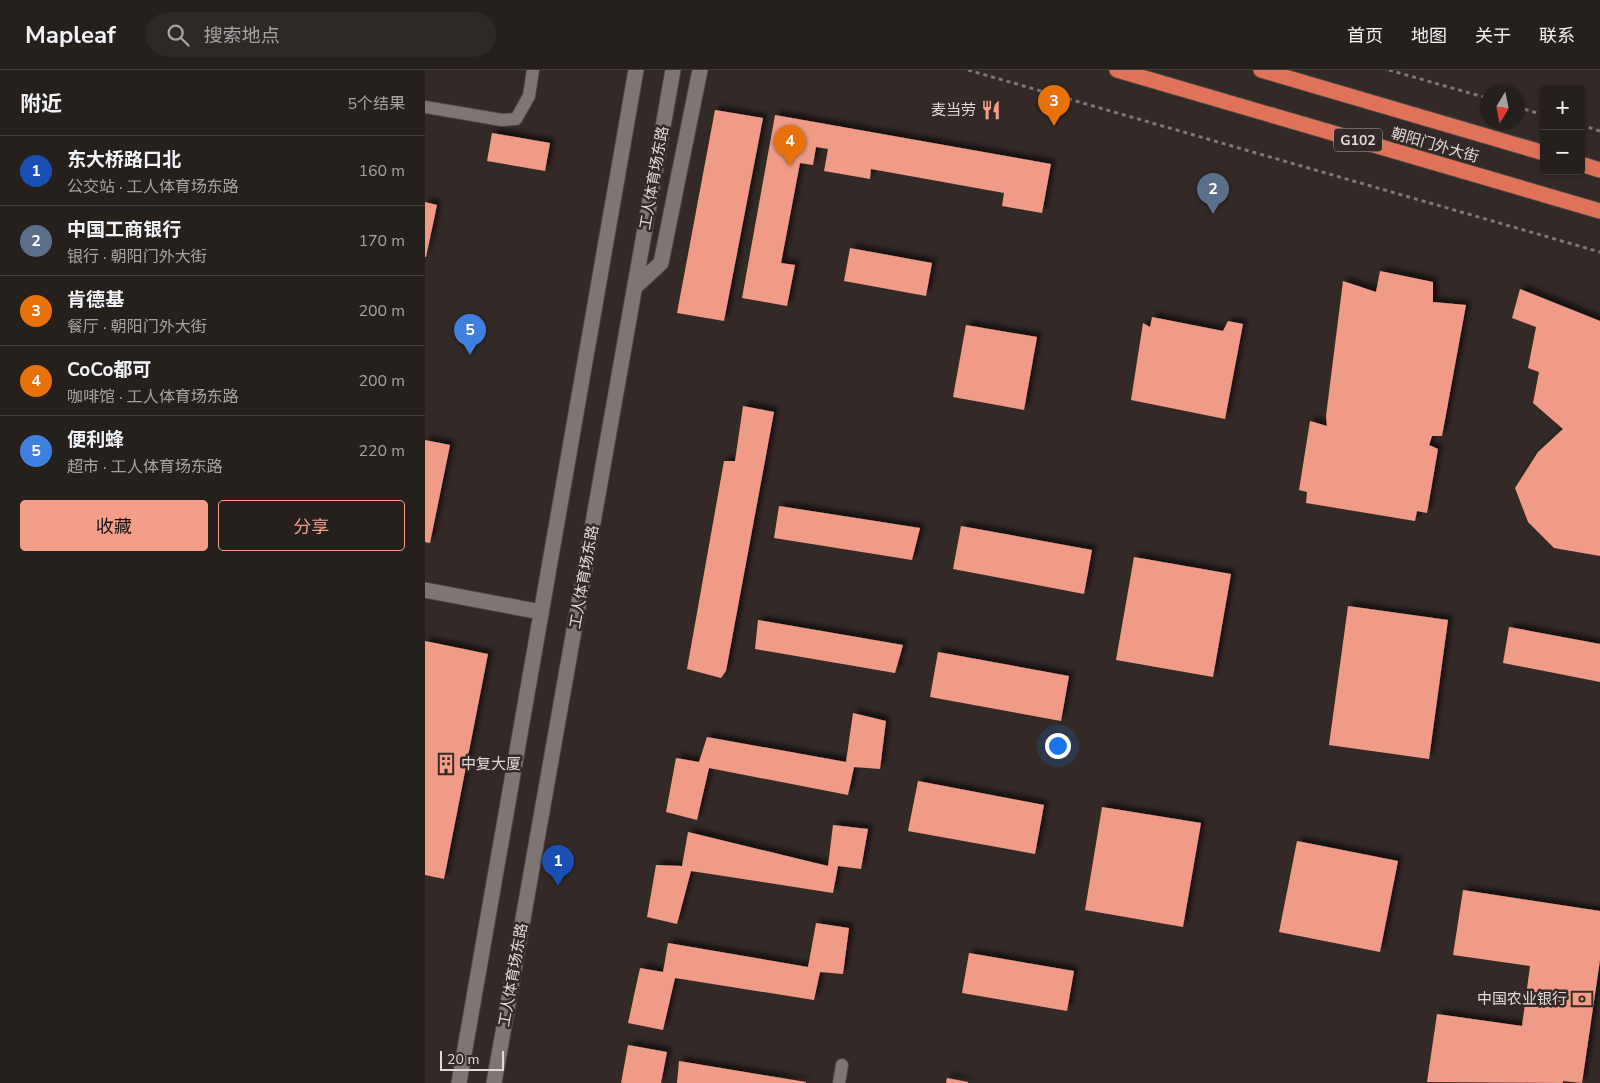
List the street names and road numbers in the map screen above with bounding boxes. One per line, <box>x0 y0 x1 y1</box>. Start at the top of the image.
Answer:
street label: 朝阳门外大街 <box>1389 123 1481 167</box>
street label: 工人体育场东路 <box>635 125 673 231</box>
road number: G102 <box>1334 128 1382 152</box>
street label: 工人体育场东路 <box>565 524 603 630</box>
street label: 工人体育场东路 <box>494 922 532 1028</box>

